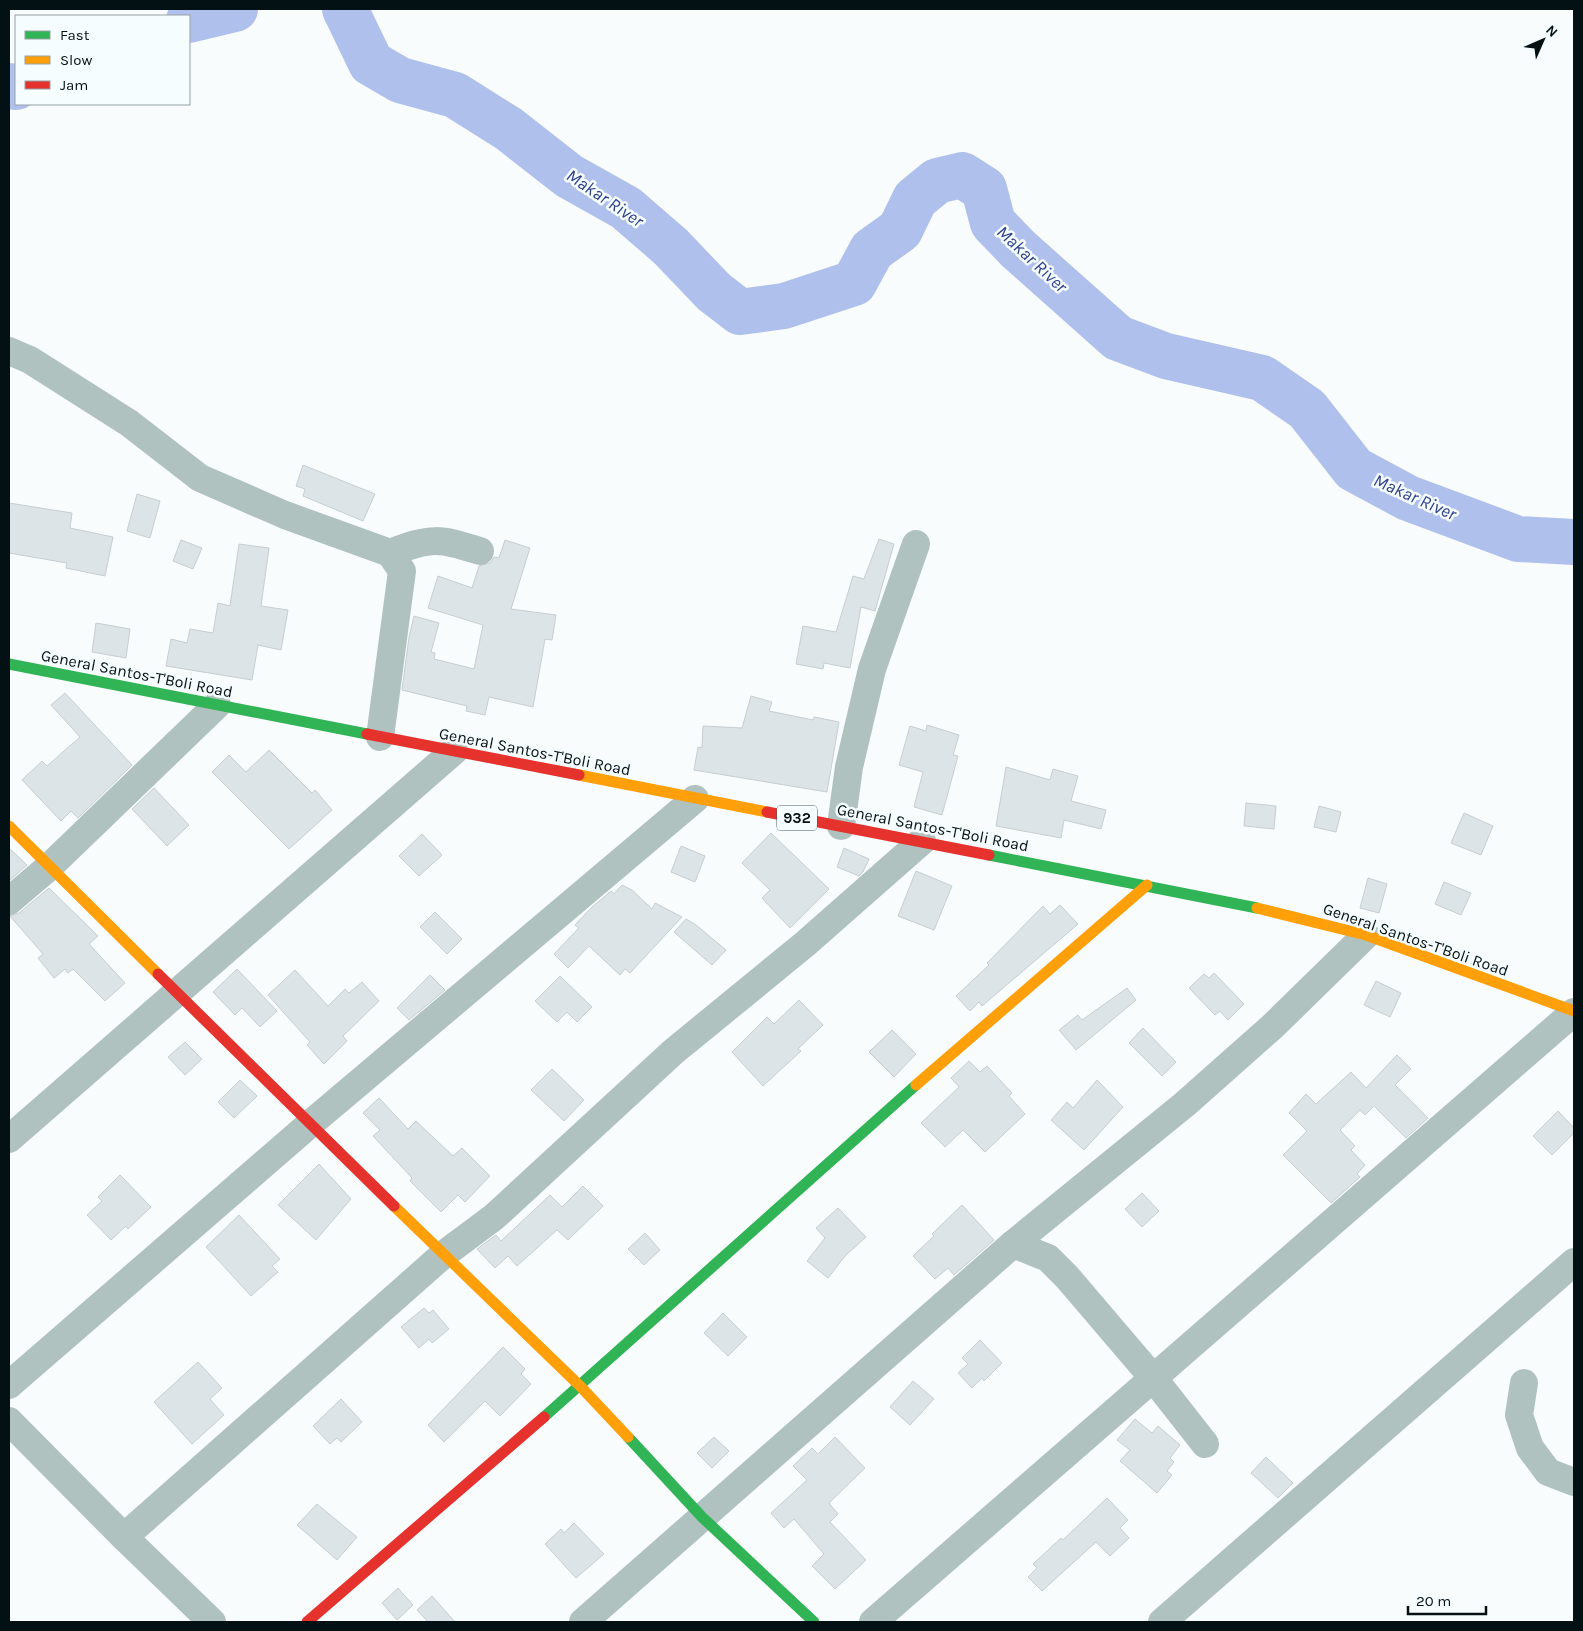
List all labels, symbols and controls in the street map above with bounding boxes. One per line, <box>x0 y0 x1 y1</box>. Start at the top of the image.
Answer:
legend <box>15 15 190 105</box>
north arrow <box>1518 15 1568 65</box>
text: N <box>1542 22 1561 41</box>
text: Fast <box>60 26 90 44</box>
text: Slow <box>60 51 92 69</box>
text: Jam <box>60 76 88 94</box>
water label: Makar River <box>562 164 649 232</box>
water label: Makar River <box>992 221 1072 298</box>
water label: Makar River <box>1370 469 1461 525</box>
street label: General Santos-T'Boli Road <box>39 646 234 701</box>
street label: General Santos-T'Boli Road <box>437 724 632 779</box>
street label: General Santos-T'Boli Road <box>835 800 1030 855</box>
road number: 932 <box>777 806 817 830</box>
street label: General Santos-T'Boli Road <box>1321 899 1511 980</box>
scale bar <box>1408 1584 1486 1616</box>
text: 20 m <box>1416 1592 1451 1610</box>

